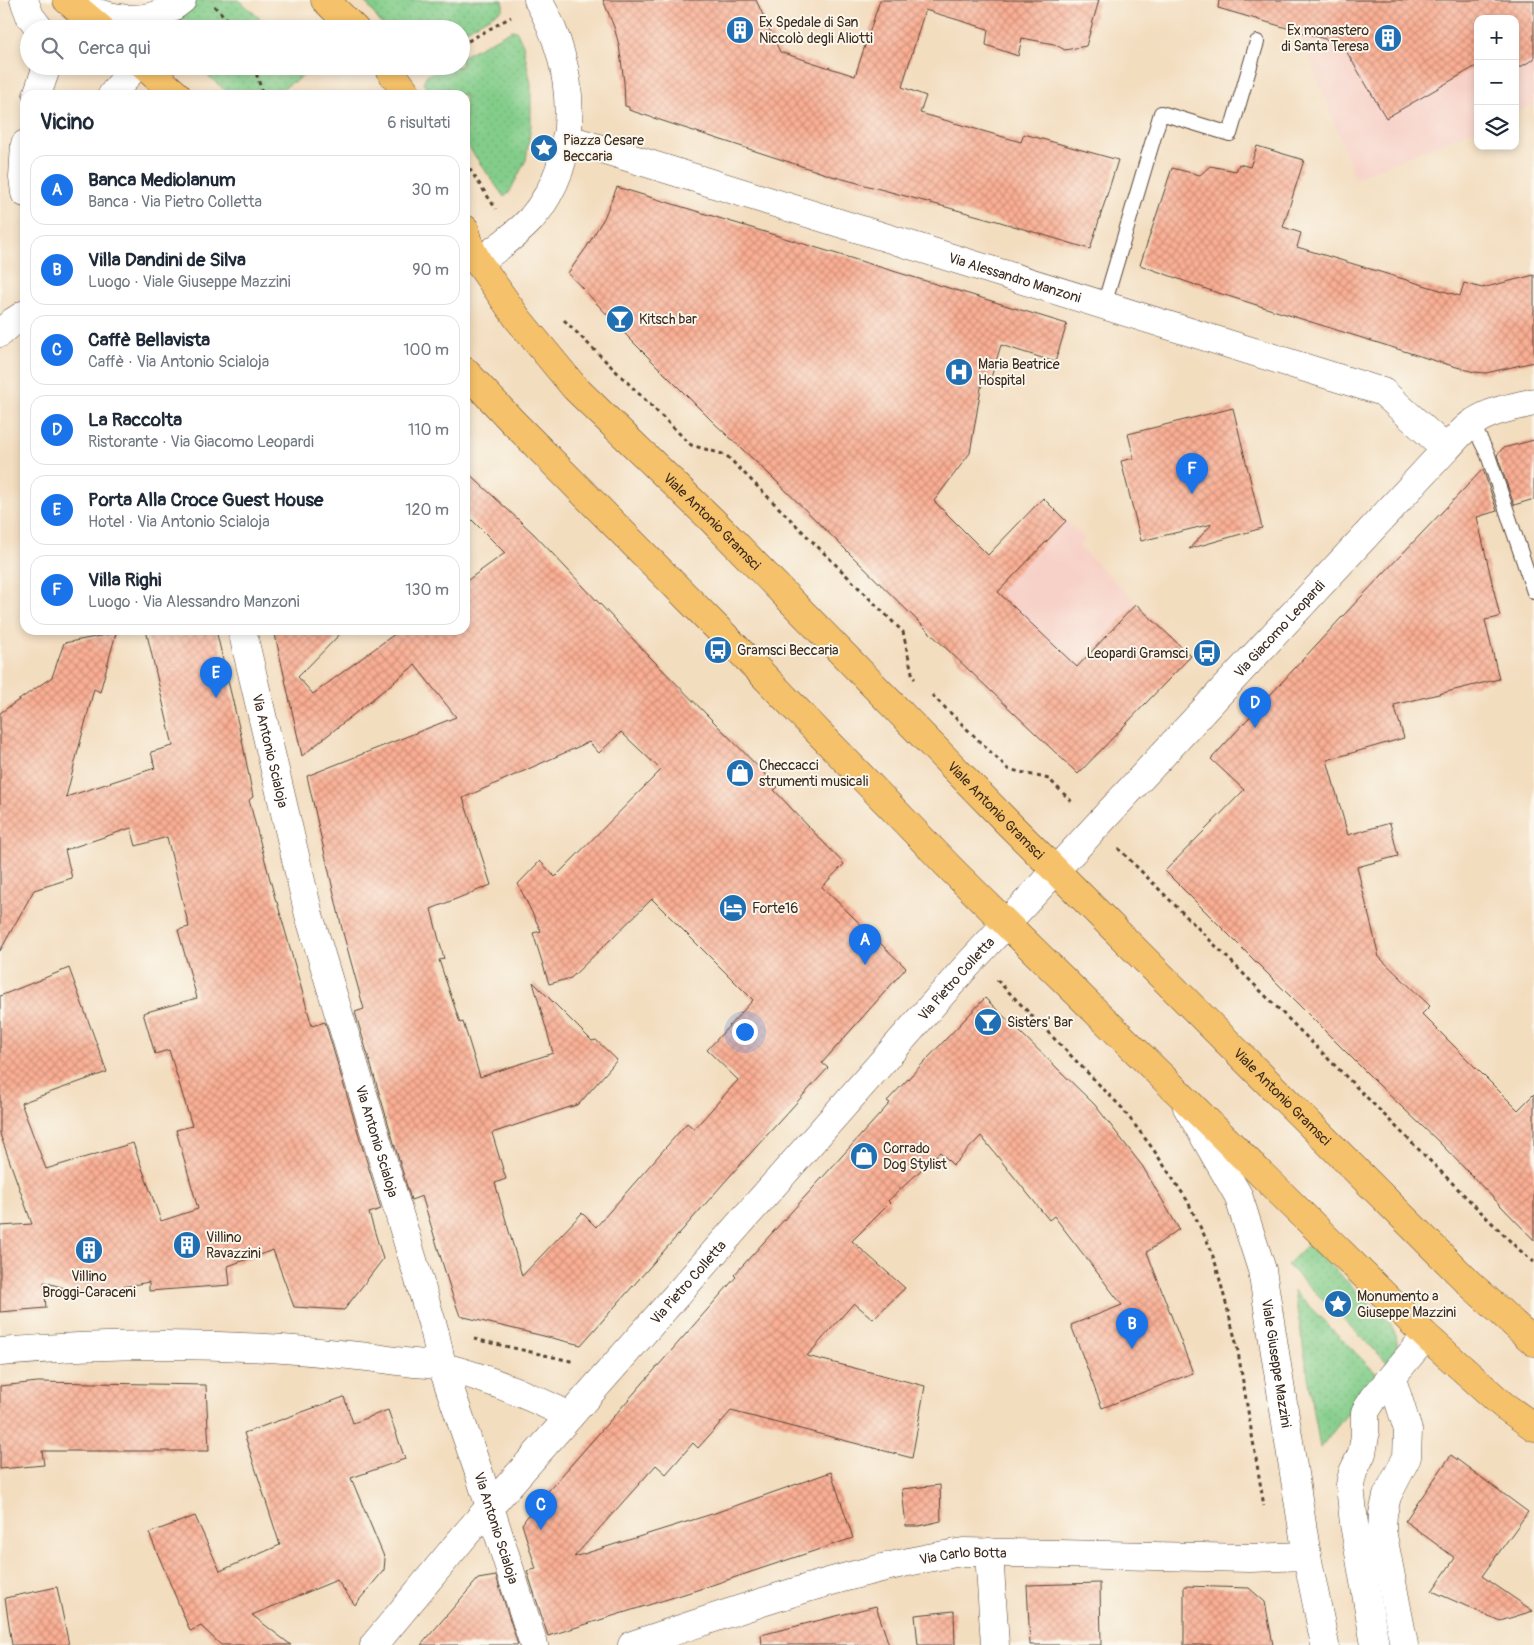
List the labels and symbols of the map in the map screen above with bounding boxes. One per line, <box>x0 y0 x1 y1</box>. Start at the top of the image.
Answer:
place label: Ex Spedale di San Niccolò degli Aliotti <box>759 14 873 47</box>
building icon: Ex Spedale di San Niccolò degli Aliotti <box>725 15 755 45</box>
place label: Ex monastero di Santa Teresa <box>1281 22 1369 55</box>
building icon: Ex monastero di Santa Teresa <box>1373 23 1403 53</box>
place label: Piazza Cesare Beccaria <box>563 132 644 165</box>
place icon: Piazza Cesare Beccaria <box>529 133 559 163</box>
street label: Via Alessandro Manzoni <box>946 249 1083 307</box>
bar icon: Kitsch bar <box>605 304 635 334</box>
place label: Kitsch bar <box>639 311 697 328</box>
place label: Maria Beatrice Hospital <box>978 356 1060 389</box>
hospital icon: Maria Beatrice Hospital <box>944 357 974 387</box>
pin: F <box>1176 453 1208 494</box>
street label: Viale Antonio Gramsci <box>659 470 764 574</box>
street label: Via Giacomo Leopardi <box>1231 577 1329 681</box>
bus stop icon: Gramsci Beccaria <box>703 635 733 665</box>
bus stop icon: Leopardi Gramsci <box>1192 638 1222 668</box>
place label: Gramsci Beccaria <box>737 642 839 659</box>
place label: Leopardi Gramsci <box>1086 645 1188 662</box>
pin: E <box>200 657 232 698</box>
pin: D <box>1239 687 1271 728</box>
street label: Via Antonio Scialoja <box>248 692 291 809</box>
place label: Checcacci strumenti musicali <box>759 757 869 790</box>
shop icon: Checcacci strumenti musicali <box>725 758 755 788</box>
street label: Viale Antonio Gramsci <box>944 758 1048 863</box>
hotel icon: Forte16 <box>718 893 748 923</box>
place label: Forte16 <box>752 900 798 917</box>
pin: A <box>849 924 881 965</box>
street label: Via Pietro Colletta <box>915 934 998 1024</box>
bar icon: Sisters' Bar <box>973 1007 1003 1037</box>
place label: Sisters' Bar <box>1007 1014 1073 1031</box>
your location <box>732 1019 758 1045</box>
street label: Viale Antonio Gramsci <box>1230 1045 1334 1149</box>
street label: Via Antonio Scialoja <box>352 1083 402 1199</box>
place label: Corrado Dog Stylist <box>883 1140 947 1173</box>
shop icon: Corrado Dog Stylist <box>849 1141 879 1171</box>
place label: Villino Ravazzini <box>206 1229 261 1262</box>
building icon: Villino Ravazzini <box>172 1230 202 1260</box>
building icon: Villino Broggi-Caraceni <box>74 1235 104 1265</box>
street label: Via Pietro Colletta <box>647 1237 730 1328</box>
place label: Villino Broggi-Caraceni <box>42 1268 136 1301</box>
place label: Monumento a Giuseppe Mazzini <box>1357 1288 1457 1321</box>
place icon: Monumento a Giuseppe Mazzini <box>1323 1289 1353 1319</box>
street label: Viale Giuseppe Mazzini <box>1258 1298 1295 1429</box>
pin: B <box>1116 1308 1148 1349</box>
street label: Via Antonio Scialoja <box>470 1470 522 1586</box>
pin: C <box>525 1489 557 1530</box>
street label: Via Carlo Botta <box>918 1544 1007 1568</box>

